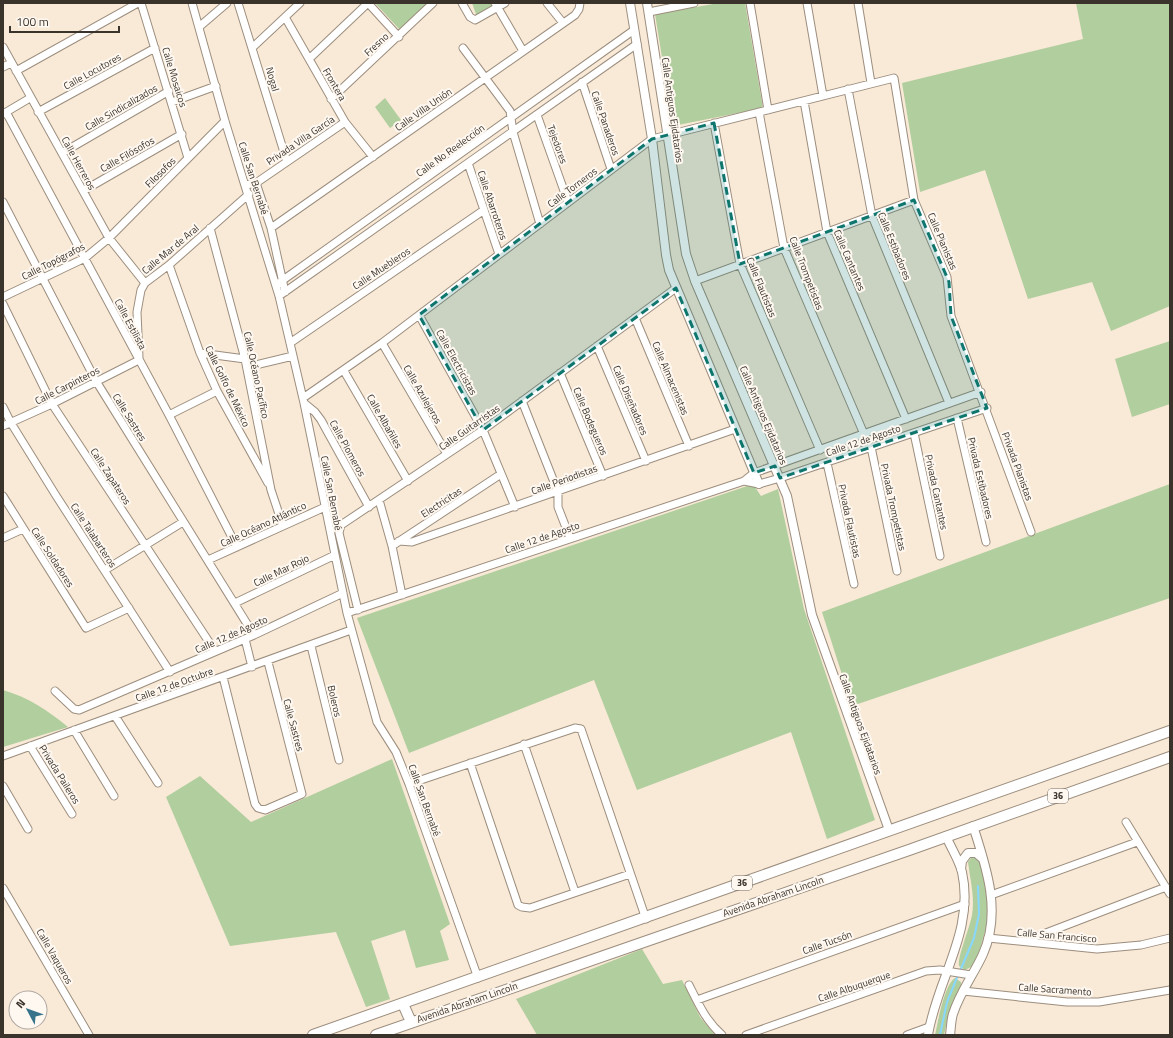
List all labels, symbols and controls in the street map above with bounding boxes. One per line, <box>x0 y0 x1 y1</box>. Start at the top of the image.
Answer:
scale bar <box>10 8 119 34</box>
text: 100 m <box>16 12 49 31</box>
street label: Fresno <box>361 29 392 60</box>
street label: Calle Mosaicos <box>158 45 191 109</box>
street label: Calle Locutores <box>61 49 124 93</box>
street label: Calle Antiguos Ejidatarios <box>658 56 687 164</box>
street label: Nogal <box>262 65 283 93</box>
street label: Frontera <box>319 65 350 104</box>
street label: Calle Sindicalizados <box>82 80 161 134</box>
street label: Calle Villa Unión <box>392 84 455 135</box>
street label: Calle Panaderos <box>587 89 624 158</box>
street label: Privada Villa García <box>263 112 338 169</box>
street label: Calle No Reelección <box>413 120 488 180</box>
street label: Tejedores <box>544 123 572 166</box>
street label: Calle Filósofos <box>97 133 157 176</box>
street label: Calle Herreros <box>58 134 100 193</box>
street label: Calle San Bernabé <box>235 140 272 216</box>
street label: Filosofos <box>142 153 179 191</box>
street label: Calle Torneros <box>544 163 601 211</box>
street label: Calle Abarroteros <box>474 168 512 242</box>
street label: Calle Estibadores <box>874 210 915 283</box>
street label: Calle Pianistas <box>924 210 961 272</box>
street label: Calle Mar de Aral <box>138 221 202 278</box>
street label: Calle Cantantes <box>830 227 869 293</box>
street label: Calle Trompetistas <box>786 234 828 312</box>
street label: Calle Topógrafos <box>19 239 88 284</box>
street label: Calle Muebleros <box>349 243 414 293</box>
street label: Calle Flautistas <box>743 255 781 320</box>
street label: Calle Estilista <box>111 296 150 352</box>
street label: Calle Electricistas <box>432 327 481 398</box>
street label: Calle Océano Pacífico <box>240 330 273 420</box>
street label: Calle Almacenistas <box>648 339 693 418</box>
street label: Calle Golfo de México <box>201 343 254 429</box>
street label: Calle Azulejeros <box>400 362 446 427</box>
street label: Calle Carpinteros <box>32 363 103 408</box>
street label: Calle Diseñadores <box>609 363 652 438</box>
street label: Calle Antiguos Ejidatarios <box>736 363 791 467</box>
street label: Calle Bodegueros <box>569 385 612 458</box>
street label: Calle Sastres <box>109 390 150 444</box>
street label: Calle Albañiles <box>363 391 406 451</box>
street label: Calle Guitarristas <box>436 401 503 454</box>
street label: Calle Plomeros <box>326 417 369 480</box>
street label: Calle 12 de Agosto <box>824 421 902 460</box>
street label: Privada Pianistas <box>998 430 1037 503</box>
street label: Privada Estibadores <box>964 436 997 521</box>
street label: Calle Zapateros <box>87 445 135 508</box>
street label: Privada Cantantes <box>921 453 952 532</box>
street label: Calle San Bernabé <box>317 455 346 532</box>
street label: Calle Periodistas <box>529 460 600 498</box>
street label: Privada Trompetistas <box>877 462 910 553</box>
street label: Electricitas <box>418 483 465 521</box>
street label: Privada Flautistas <box>834 483 865 560</box>
street label: Calle Océano Atlántico <box>218 498 309 551</box>
street label: Calle Talabarteros <box>67 500 120 571</box>
street label: Calle 12 de Agosto <box>503 518 581 557</box>
street label: Calle Soldadores <box>27 524 78 591</box>
street label: Calle Mar Rojo <box>251 551 312 590</box>
street label: Calle 12 de Agosto <box>193 612 270 657</box>
street label: Calle 12 de Octubre <box>133 663 215 705</box>
street label: Calle Antiguos Ejidatarios <box>835 672 886 777</box>
street label: Boleros <box>324 684 346 719</box>
street label: Calle Sastres <box>279 697 308 753</box>
street label: Privada Paileros <box>35 742 84 807</box>
street label: Calle San Bernabé <box>405 762 445 838</box>
road number: 36 <box>1048 789 1068 803</box>
street label: Avenida Abraham Lincoln <box>721 872 826 921</box>
road number: 36 <box>732 876 752 890</box>
street label: Calle San Francisco <box>1016 925 1097 946</box>
street label: Calle Vaqueros <box>33 926 77 987</box>
street label: Calle Tucsón <box>800 927 854 958</box>
street label: Calle Albuquerque <box>816 967 892 1006</box>
street label: Avenida Abraham Lincoln <box>415 978 520 1027</box>
street label: Calle Sacramento <box>1018 979 1092 1000</box>
north arrow <box>8 990 48 1030</box>
text: N <box>12 995 29 1012</box>

